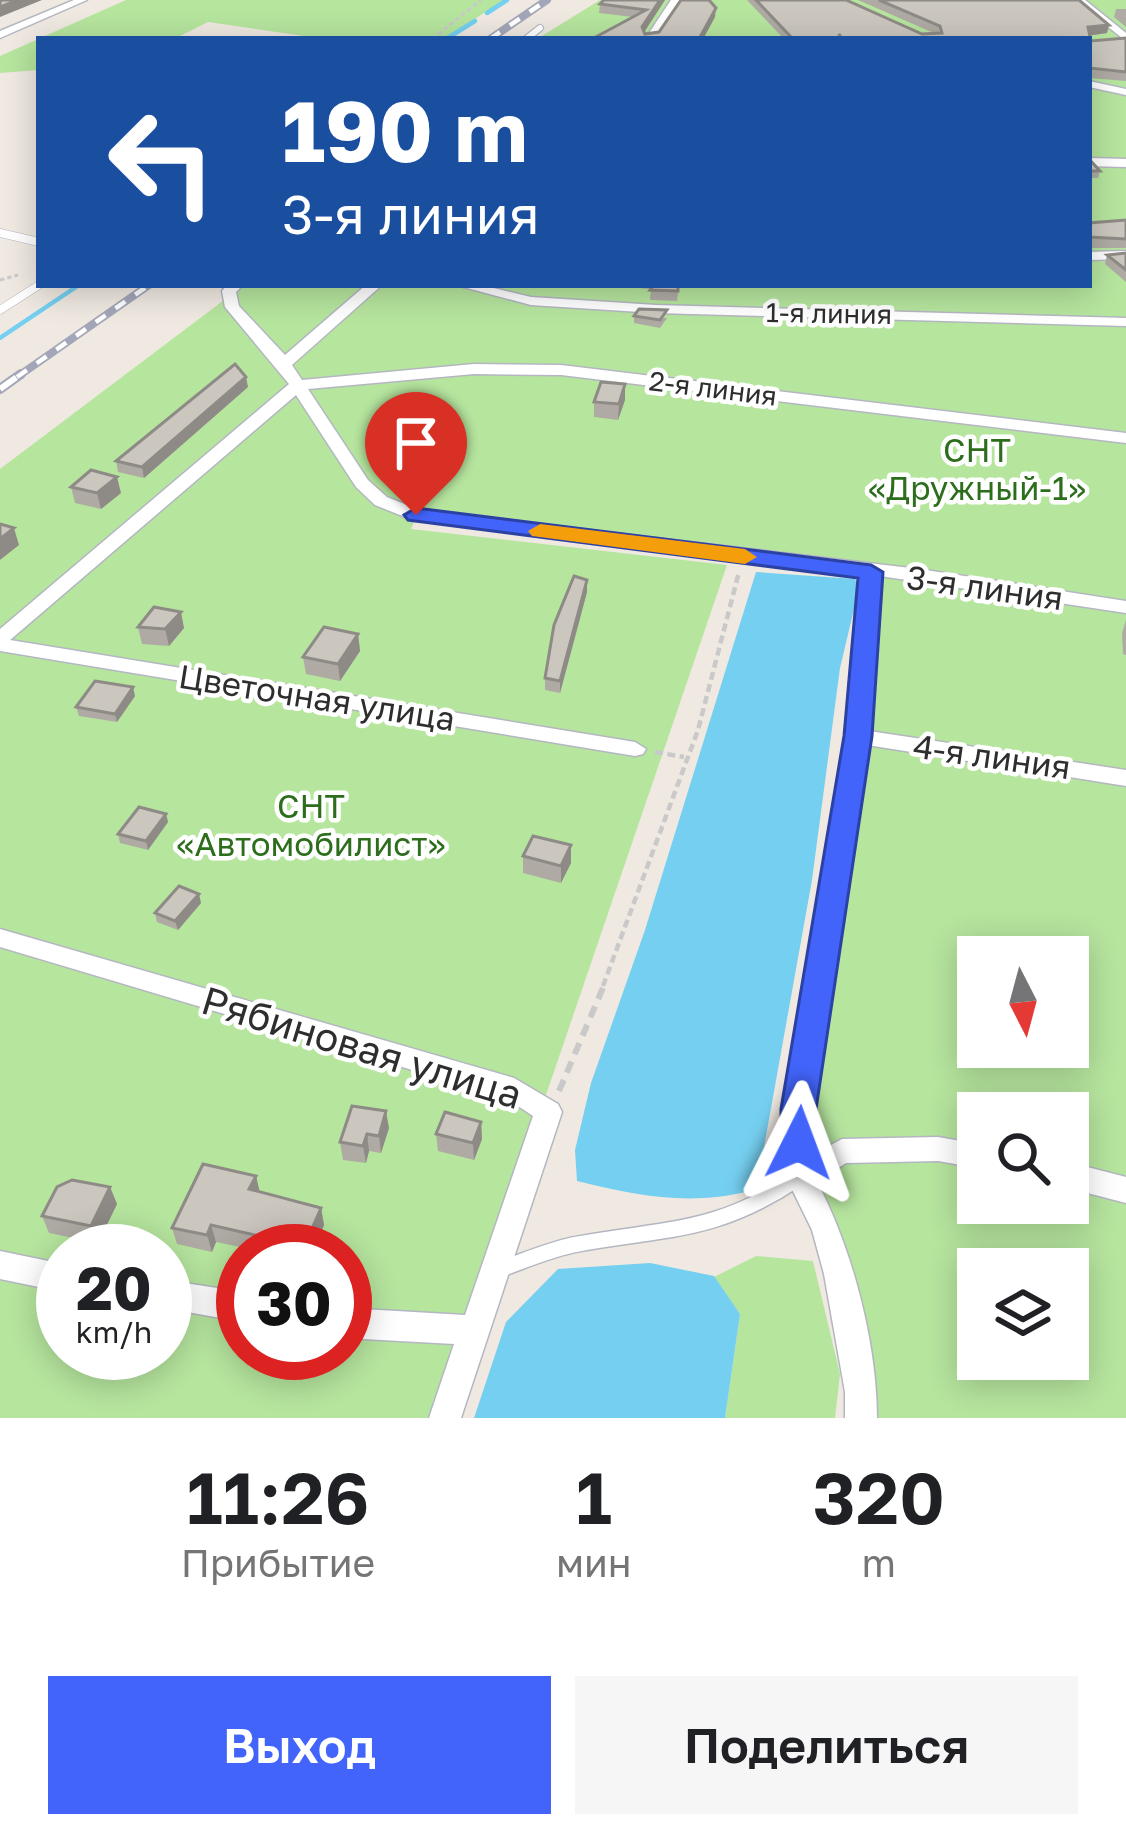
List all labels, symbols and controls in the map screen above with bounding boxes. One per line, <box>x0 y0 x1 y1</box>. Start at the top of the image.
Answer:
text: 190 m <box>282 80 528 180</box>
icon: left <box>84 84 240 240</box>
text: 3-я линия <box>282 181 540 246</box>
street label: 1-я линия <box>766 296 892 330</box>
street label: 2-я линия <box>647 364 779 412</box>
pin <box>365 392 467 515</box>
icon: arrive <box>383 410 449 476</box>
park label: СНТ «Дружный-1» <box>868 430 1086 507</box>
street label: 3-я линия <box>904 557 1066 617</box>
street label: Цветочная улица <box>176 656 458 738</box>
street label: 4-я линия <box>911 726 1073 786</box>
park label: СНТ «Автомобилист» <box>176 786 446 863</box>
north arrow <box>957 936 1089 1068</box>
map controls <box>957 936 1089 1380</box>
street label: Рябиновая улица <box>196 976 528 1118</box>
position arrow <box>736 1080 862 1206</box>
button: search <box>957 1092 1089 1224</box>
speed limit sign: 30 <box>216 1224 372 1380</box>
button: layers <box>957 1248 1089 1380</box>
text: 20 <box>76 1251 152 1323</box>
text: km/h <box>76 1314 152 1350</box>
text: 11:26 <box>187 1453 369 1540</box>
text: 1 <box>576 1453 612 1540</box>
text: 320 <box>812 1453 945 1540</box>
text: Прибытие <box>181 1539 375 1586</box>
text: мин <box>556 1539 632 1586</box>
text: m <box>862 1539 896 1586</box>
button: Выход <box>48 1676 551 1814</box>
button: Поделиться <box>575 1676 1078 1814</box>

